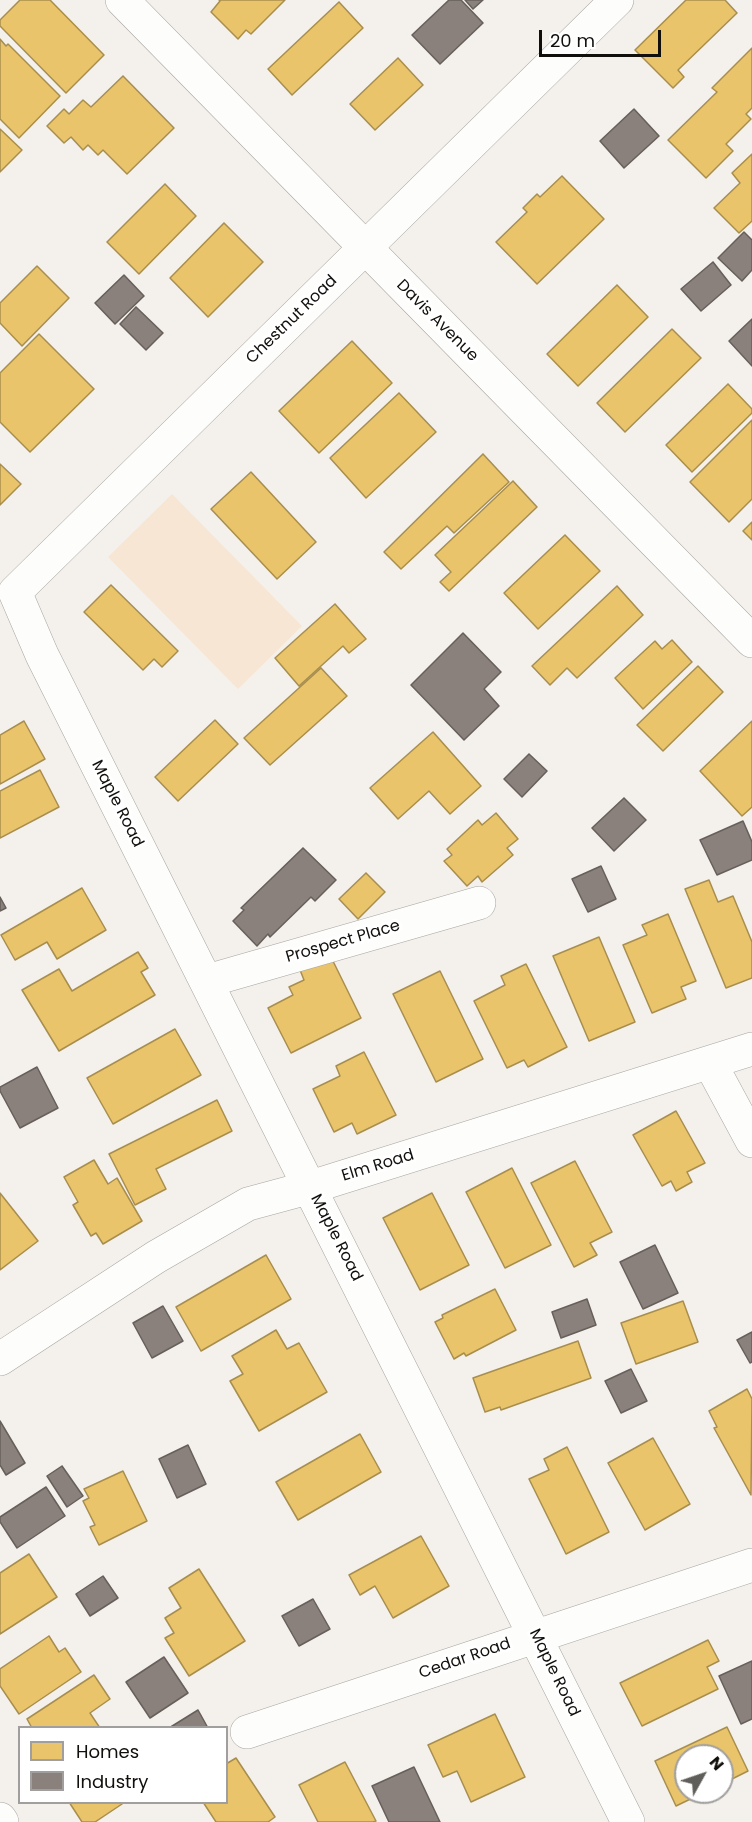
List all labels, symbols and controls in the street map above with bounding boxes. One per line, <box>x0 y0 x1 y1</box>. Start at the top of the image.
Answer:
scale bar <box>542 18 664 56</box>
text: 20 m <box>550 28 595 53</box>
street label: Chestnut Road <box>243 272 341 368</box>
street label: Davis Avenue <box>392 276 482 366</box>
street label: Maple Road <box>87 757 147 851</box>
street label: Prospect Place <box>284 917 402 967</box>
street label: Elm Road <box>340 1146 416 1186</box>
street label: Maple Road <box>306 1191 366 1285</box>
street label: Maple Road <box>525 1626 583 1720</box>
street label: Cedar Road <box>417 1634 513 1684</box>
legend <box>18 1726 228 1804</box>
text: Homes <box>76 1739 139 1764</box>
north arrow <box>674 1744 734 1804</box>
text: N <box>704 1751 729 1775</box>
text: Industry <box>76 1769 148 1794</box>

